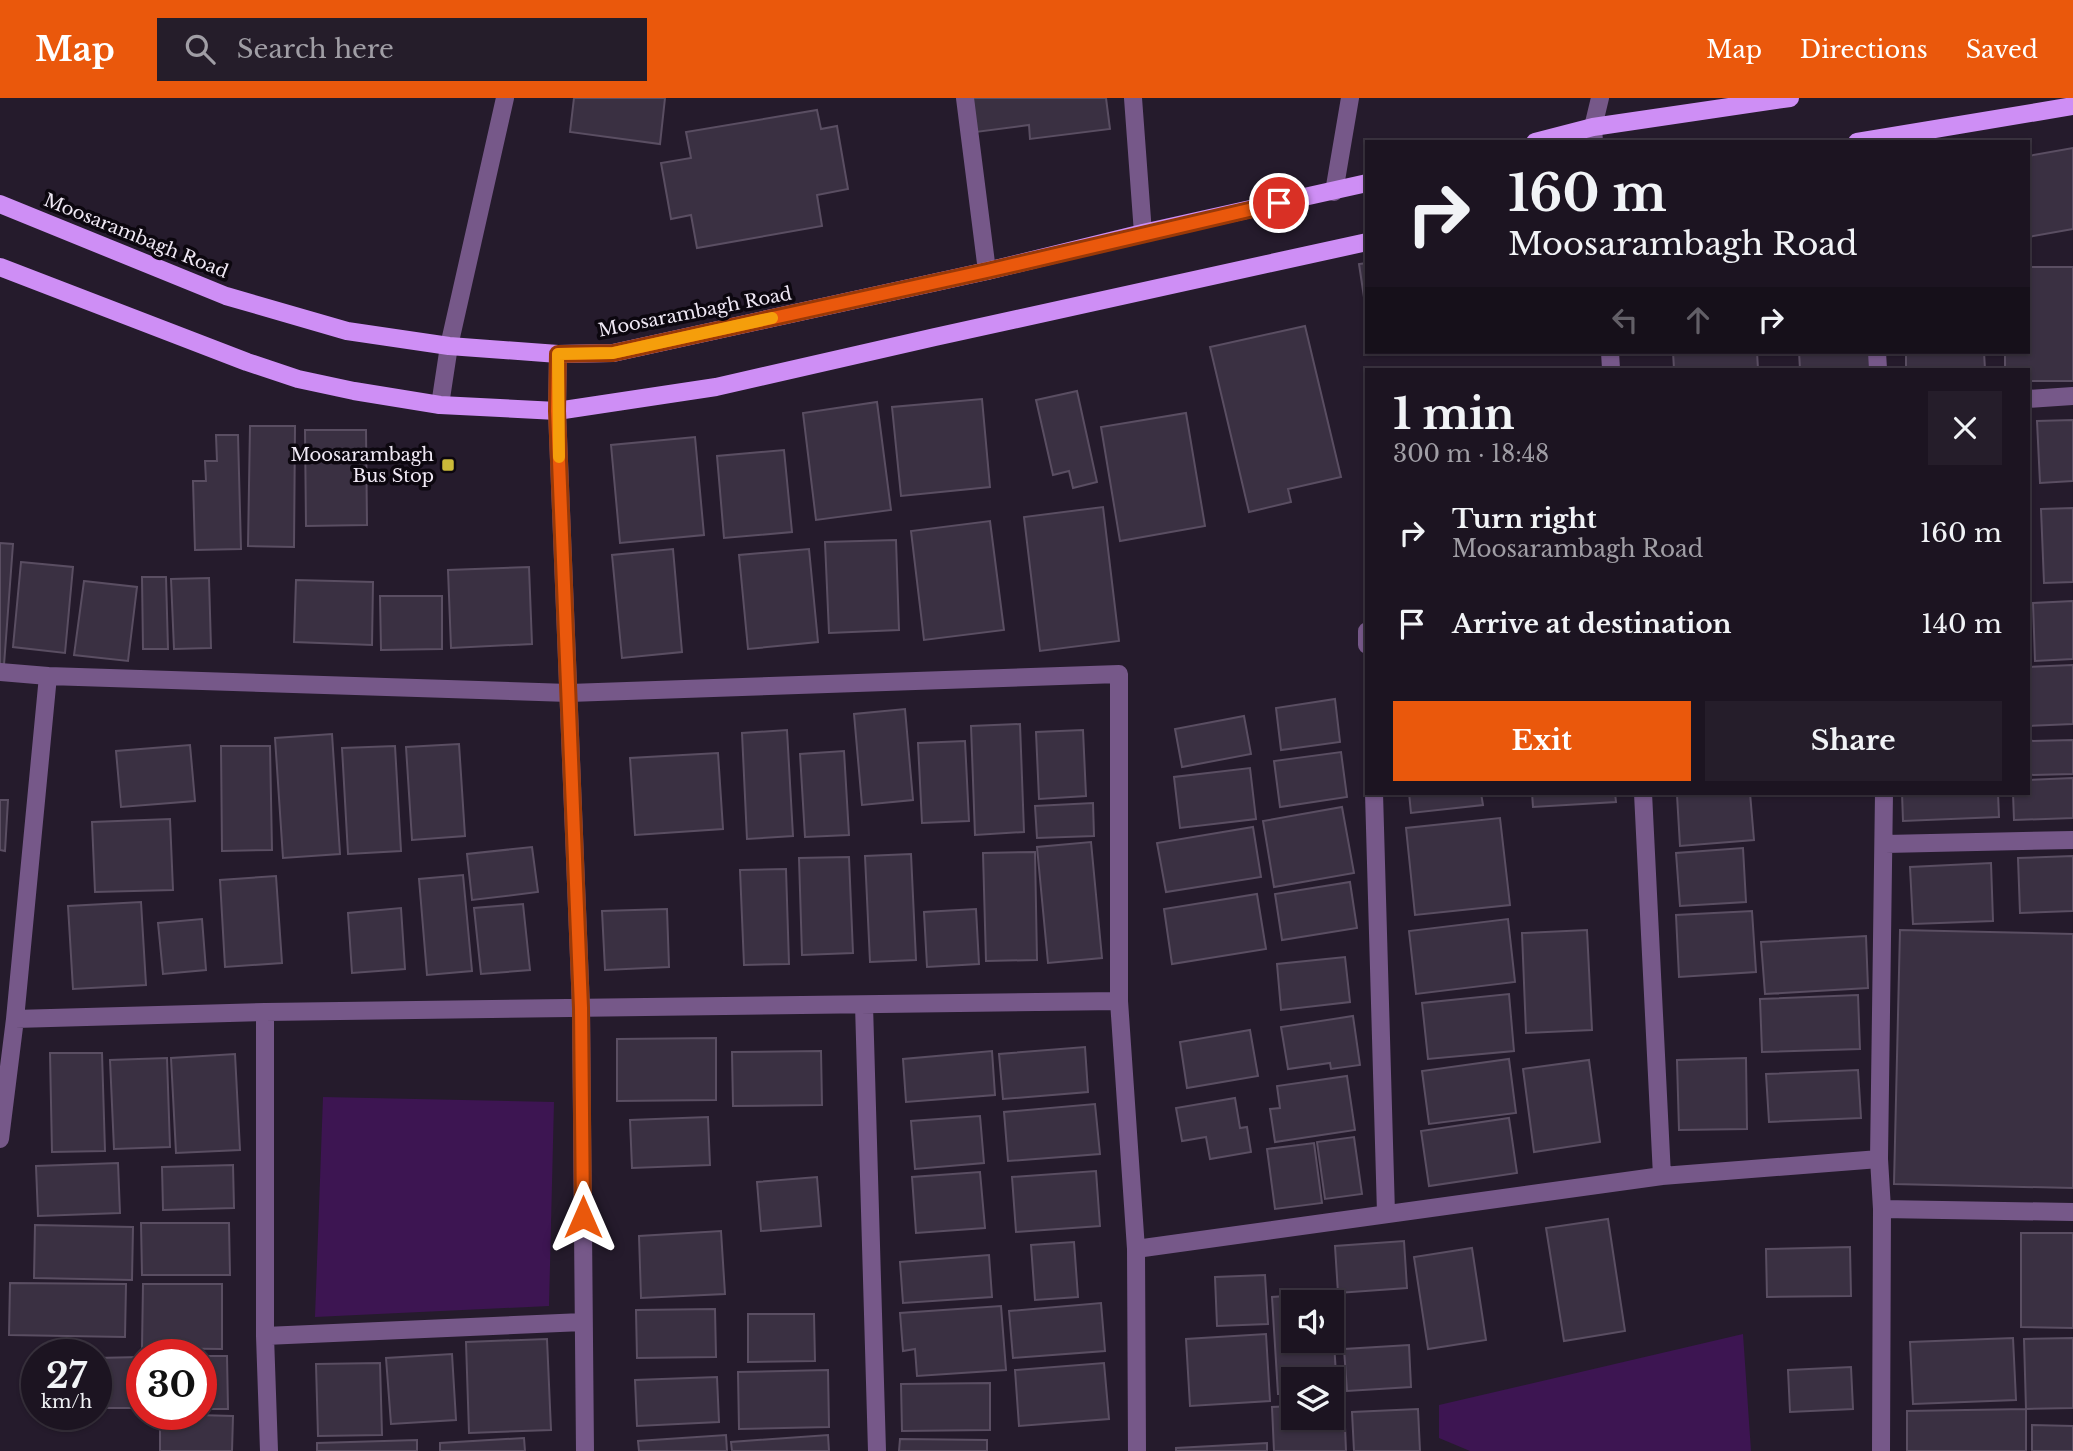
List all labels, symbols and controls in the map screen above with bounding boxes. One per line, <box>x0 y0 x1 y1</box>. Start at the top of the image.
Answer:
search box <box>157 18 647 81</box>
text: Map <box>35 29 115 70</box>
icon: search <box>181 30 219 68</box>
text: Search here <box>237 33 394 65</box>
text: Map <box>1706 35 1762 64</box>
text: Directions <box>1800 35 1928 64</box>
text: Saved <box>1966 35 2038 64</box>
text: 160 m <box>1508 163 1667 224</box>
icon: right <box>1393 168 1484 259</box>
pin <box>1249 173 1309 233</box>
icon: arrive <box>1260 184 1298 222</box>
street label: Moosarambagh Road <box>41 189 231 283</box>
text: Moosarambagh Road <box>1508 224 1858 264</box>
street label: Moosarambagh Road <box>596 282 794 342</box>
icon: left <box>1606 301 1644 339</box>
icon: ahead <box>1679 301 1717 339</box>
icon: right <box>1752 301 1790 339</box>
text: 1 min <box>1393 388 1515 440</box>
button: close <box>1928 391 2002 465</box>
text: 300 m · 18:48 <box>1393 440 1549 468</box>
place label: Moosarambagh Bus Stop <box>290 444 434 487</box>
marker: Moosarambagh Bus Stop <box>440 457 456 473</box>
text: Turn right <box>1452 503 1597 535</box>
icon: right <box>1393 514 1431 552</box>
text: 160 m <box>1920 517 2002 549</box>
text: Moosarambagh Road <box>1452 535 1703 563</box>
icon: arrive <box>1393 605 1431 643</box>
text: Arrive at destination <box>1452 608 1732 640</box>
text: 140 m <box>1921 608 2002 640</box>
button: Exit <box>1393 701 1691 781</box>
button: Share <box>1705 701 2002 781</box>
position arrow <box>546 1180 620 1254</box>
map controls <box>1281 1290 1344 1430</box>
button: sound <box>1281 1290 1344 1353</box>
speed limit sign: 30 <box>126 1339 217 1430</box>
text: 27 <box>46 1354 87 1397</box>
button: layers <box>1281 1367 1344 1430</box>
text: km/h <box>41 1391 92 1413</box>

